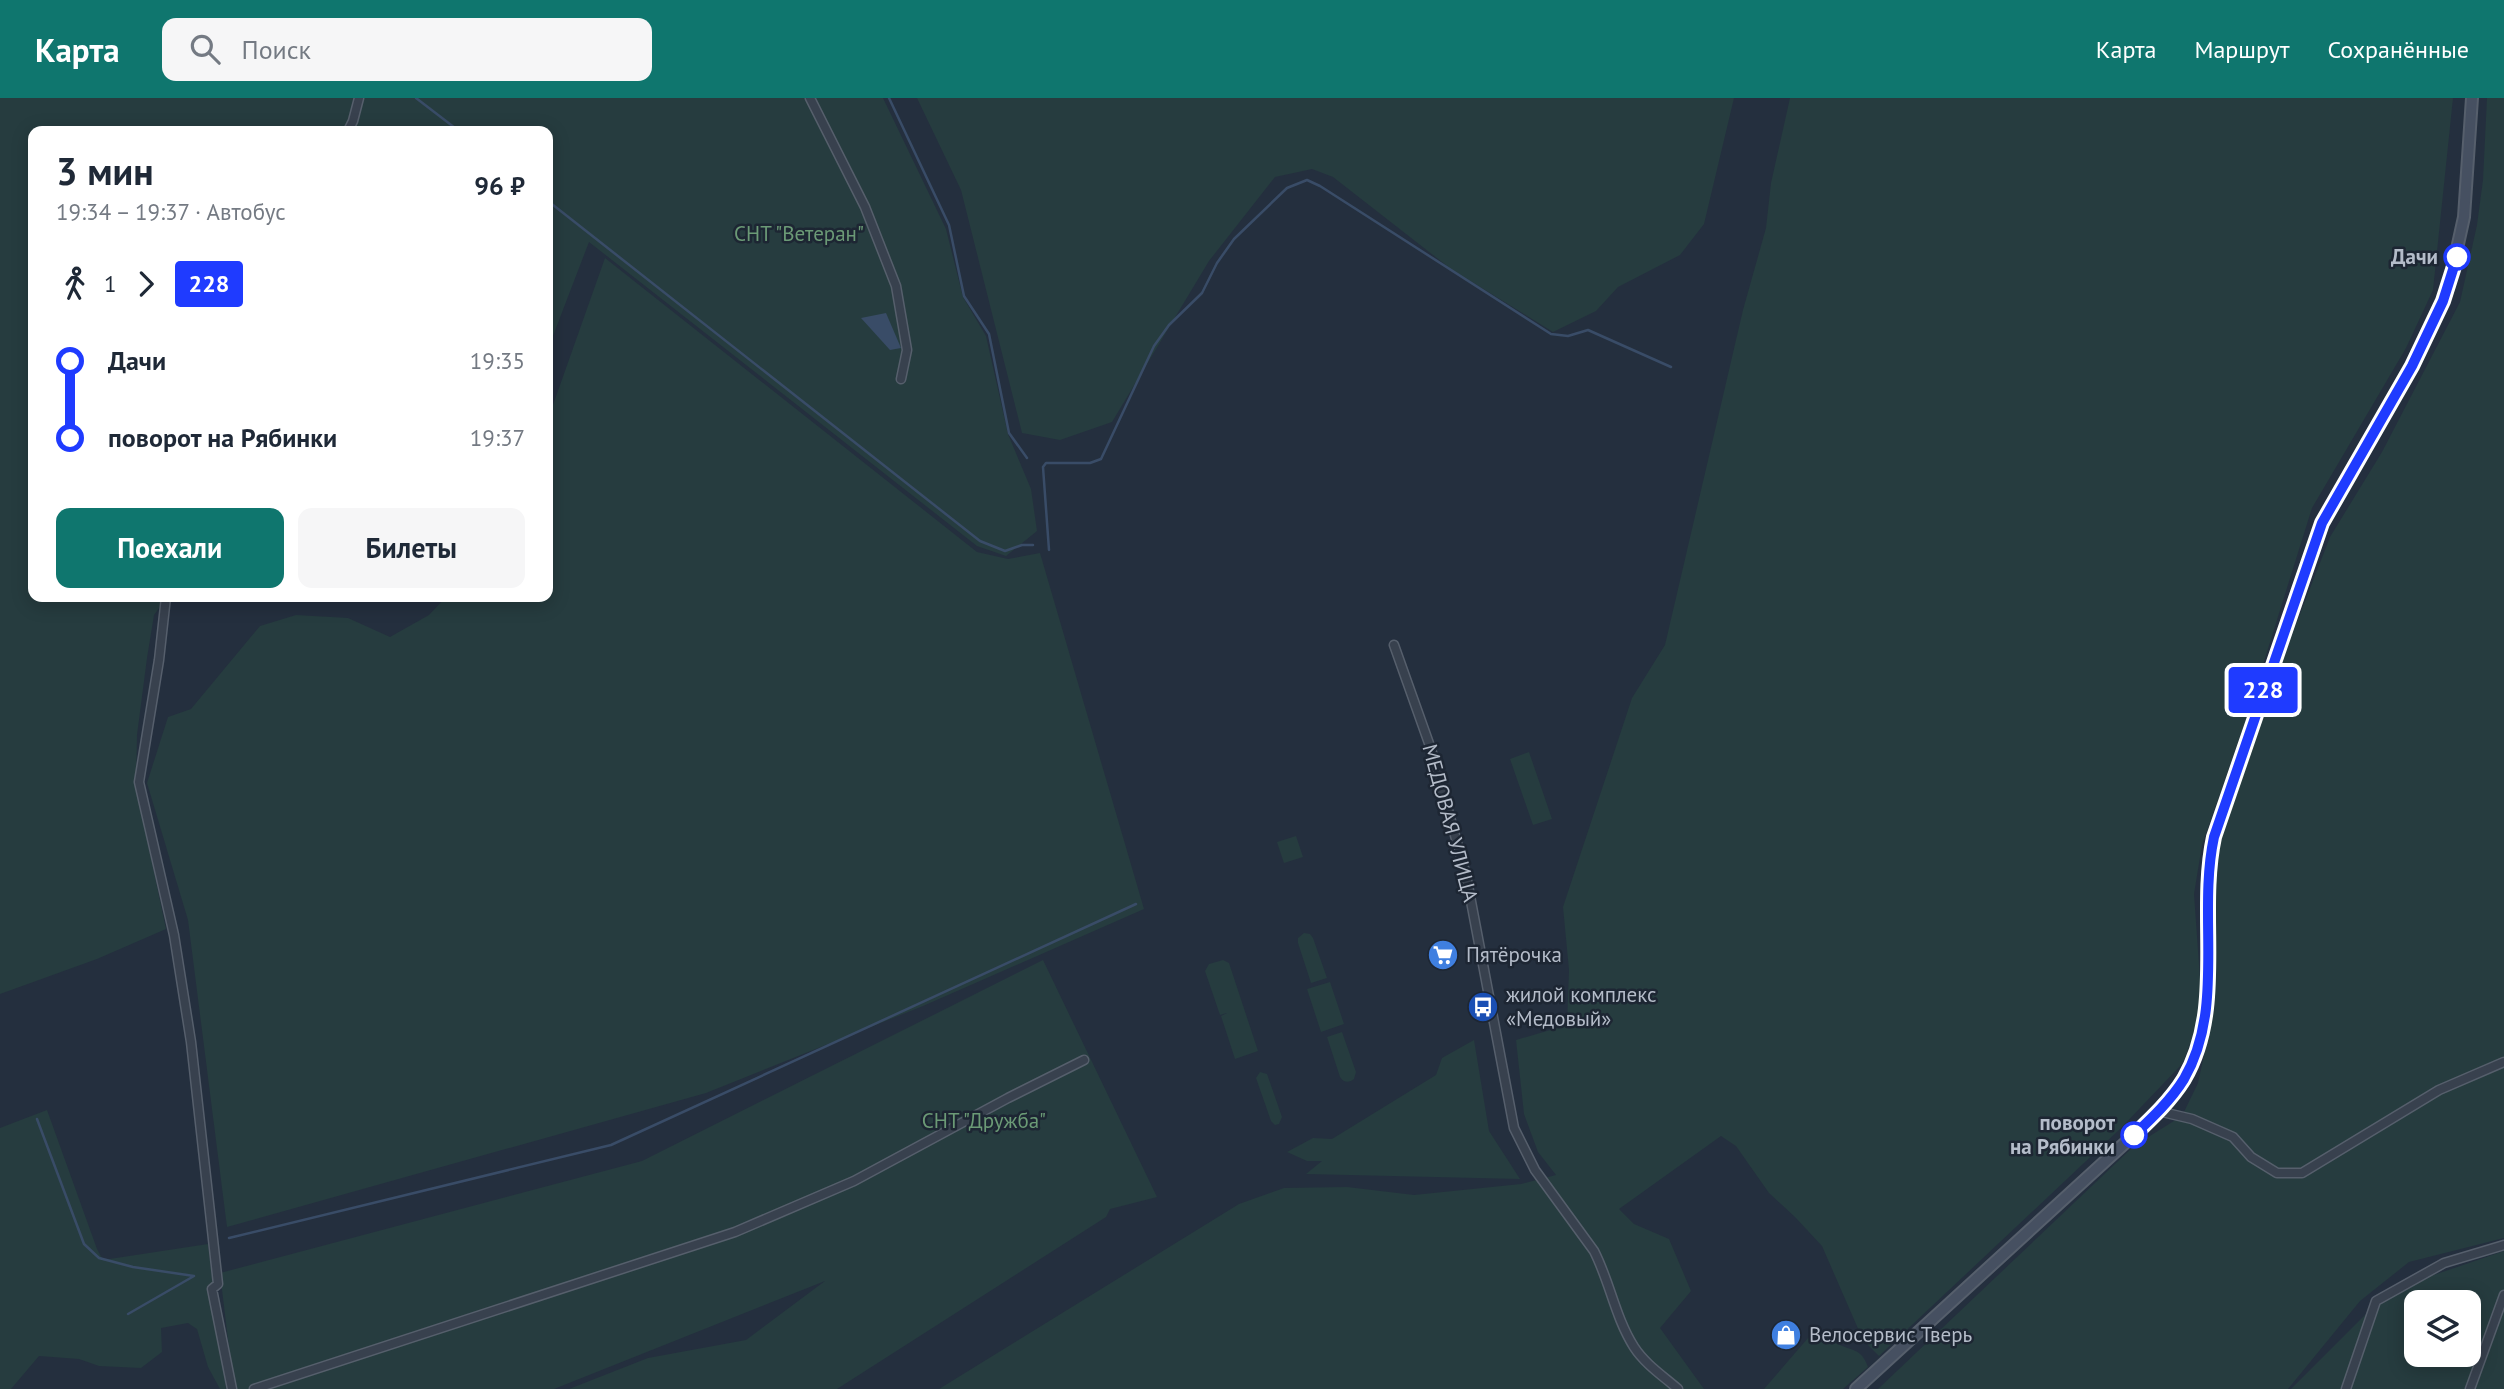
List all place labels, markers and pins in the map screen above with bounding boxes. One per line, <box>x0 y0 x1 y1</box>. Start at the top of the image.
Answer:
place label: Дачи <box>2391 243 2438 270</box>
marker: Дачи <box>2444 244 2470 270</box>
supermarket icon: Пятёрочка <box>1426 938 1460 972</box>
place label: Пятёрочка <box>1466 941 1562 968</box>
place label: жилой комплекс «Медовый» <box>1506 981 1657 1032</box>
bus stop icon: жилой комплекс «Медовый» <box>1466 990 1500 1024</box>
place label: поворот на Рябинки <box>2010 1109 2115 1160</box>
marker: поворот на Рябинки <box>2121 1122 2147 1148</box>
shop icon: Велосервис Тверь <box>1769 1318 1803 1352</box>
place label: Велосервис Тверь <box>1809 1321 1973 1348</box>

